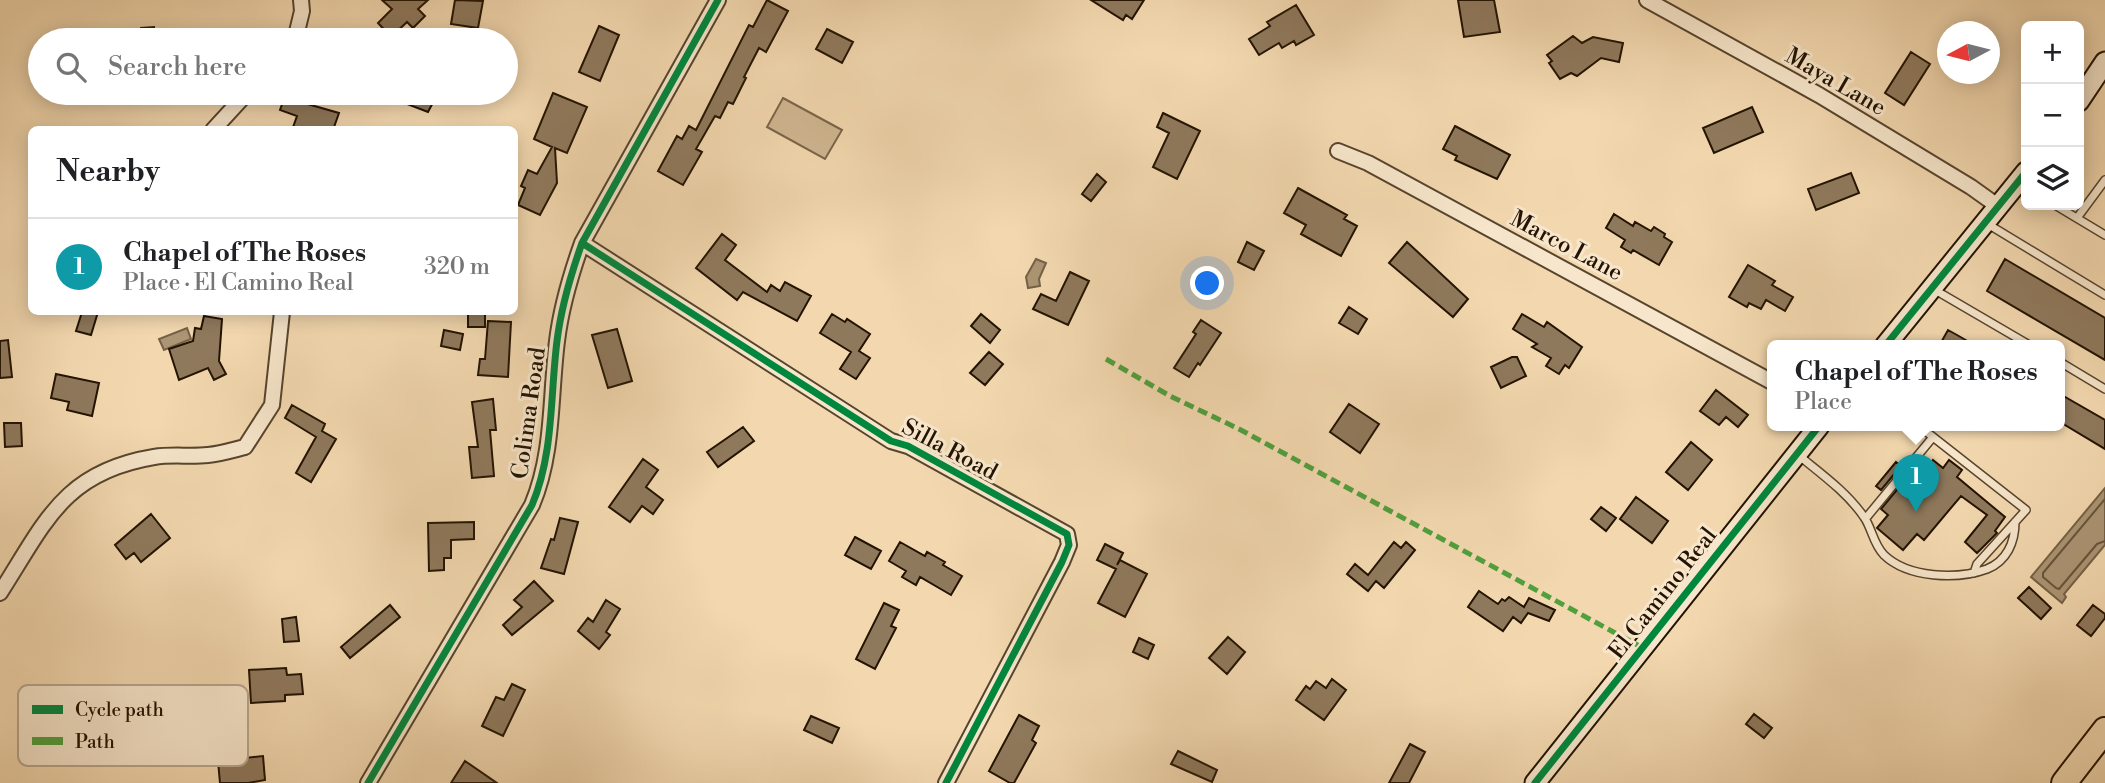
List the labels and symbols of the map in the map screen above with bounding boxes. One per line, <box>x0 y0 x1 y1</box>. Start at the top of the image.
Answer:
north arrow <box>1937 21 2000 84</box>
street label: Maya Lane <box>1780 42 1891 122</box>
street label: Marco Lane <box>1506 205 1627 287</box>
your location <box>1190 266 1224 300</box>
street label: Colima Road <box>506 345 552 481</box>
street label: Silla Road <box>897 413 1002 487</box>
pin: 1 <box>1893 454 1939 512</box>
street label: El Camino Real <box>1603 522 1723 665</box>
legend <box>18 685 248 766</box>
text: Cycle path <box>75 698 164 722</box>
text: Path <box>75 730 115 754</box>

